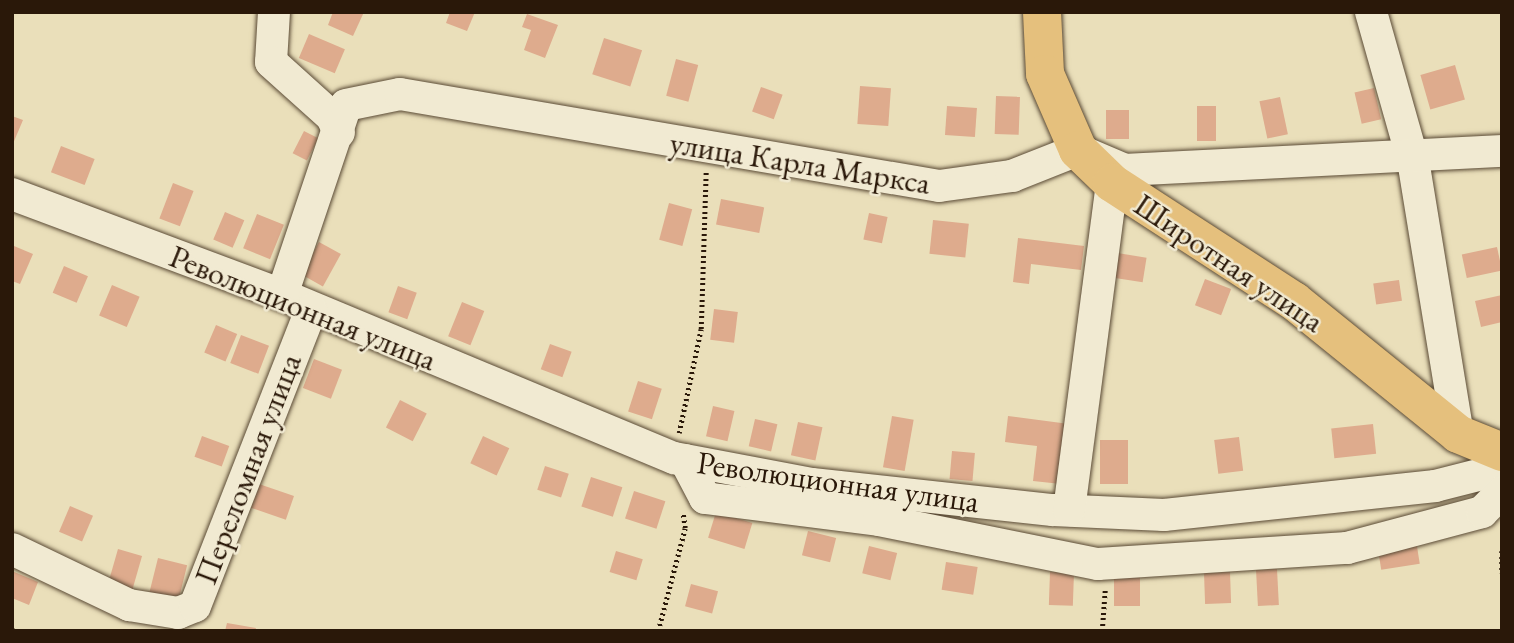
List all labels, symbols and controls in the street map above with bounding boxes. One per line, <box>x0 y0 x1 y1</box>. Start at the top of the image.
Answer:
street label: улица Карла Маркса <box>667 123 933 203</box>
street label: Широтная улица <box>1127 185 1331 341</box>
street label: Революционная улица <box>164 237 442 379</box>
street label: Переломная улица <box>186 348 310 590</box>
street label: Революционная улица <box>695 443 981 521</box>

